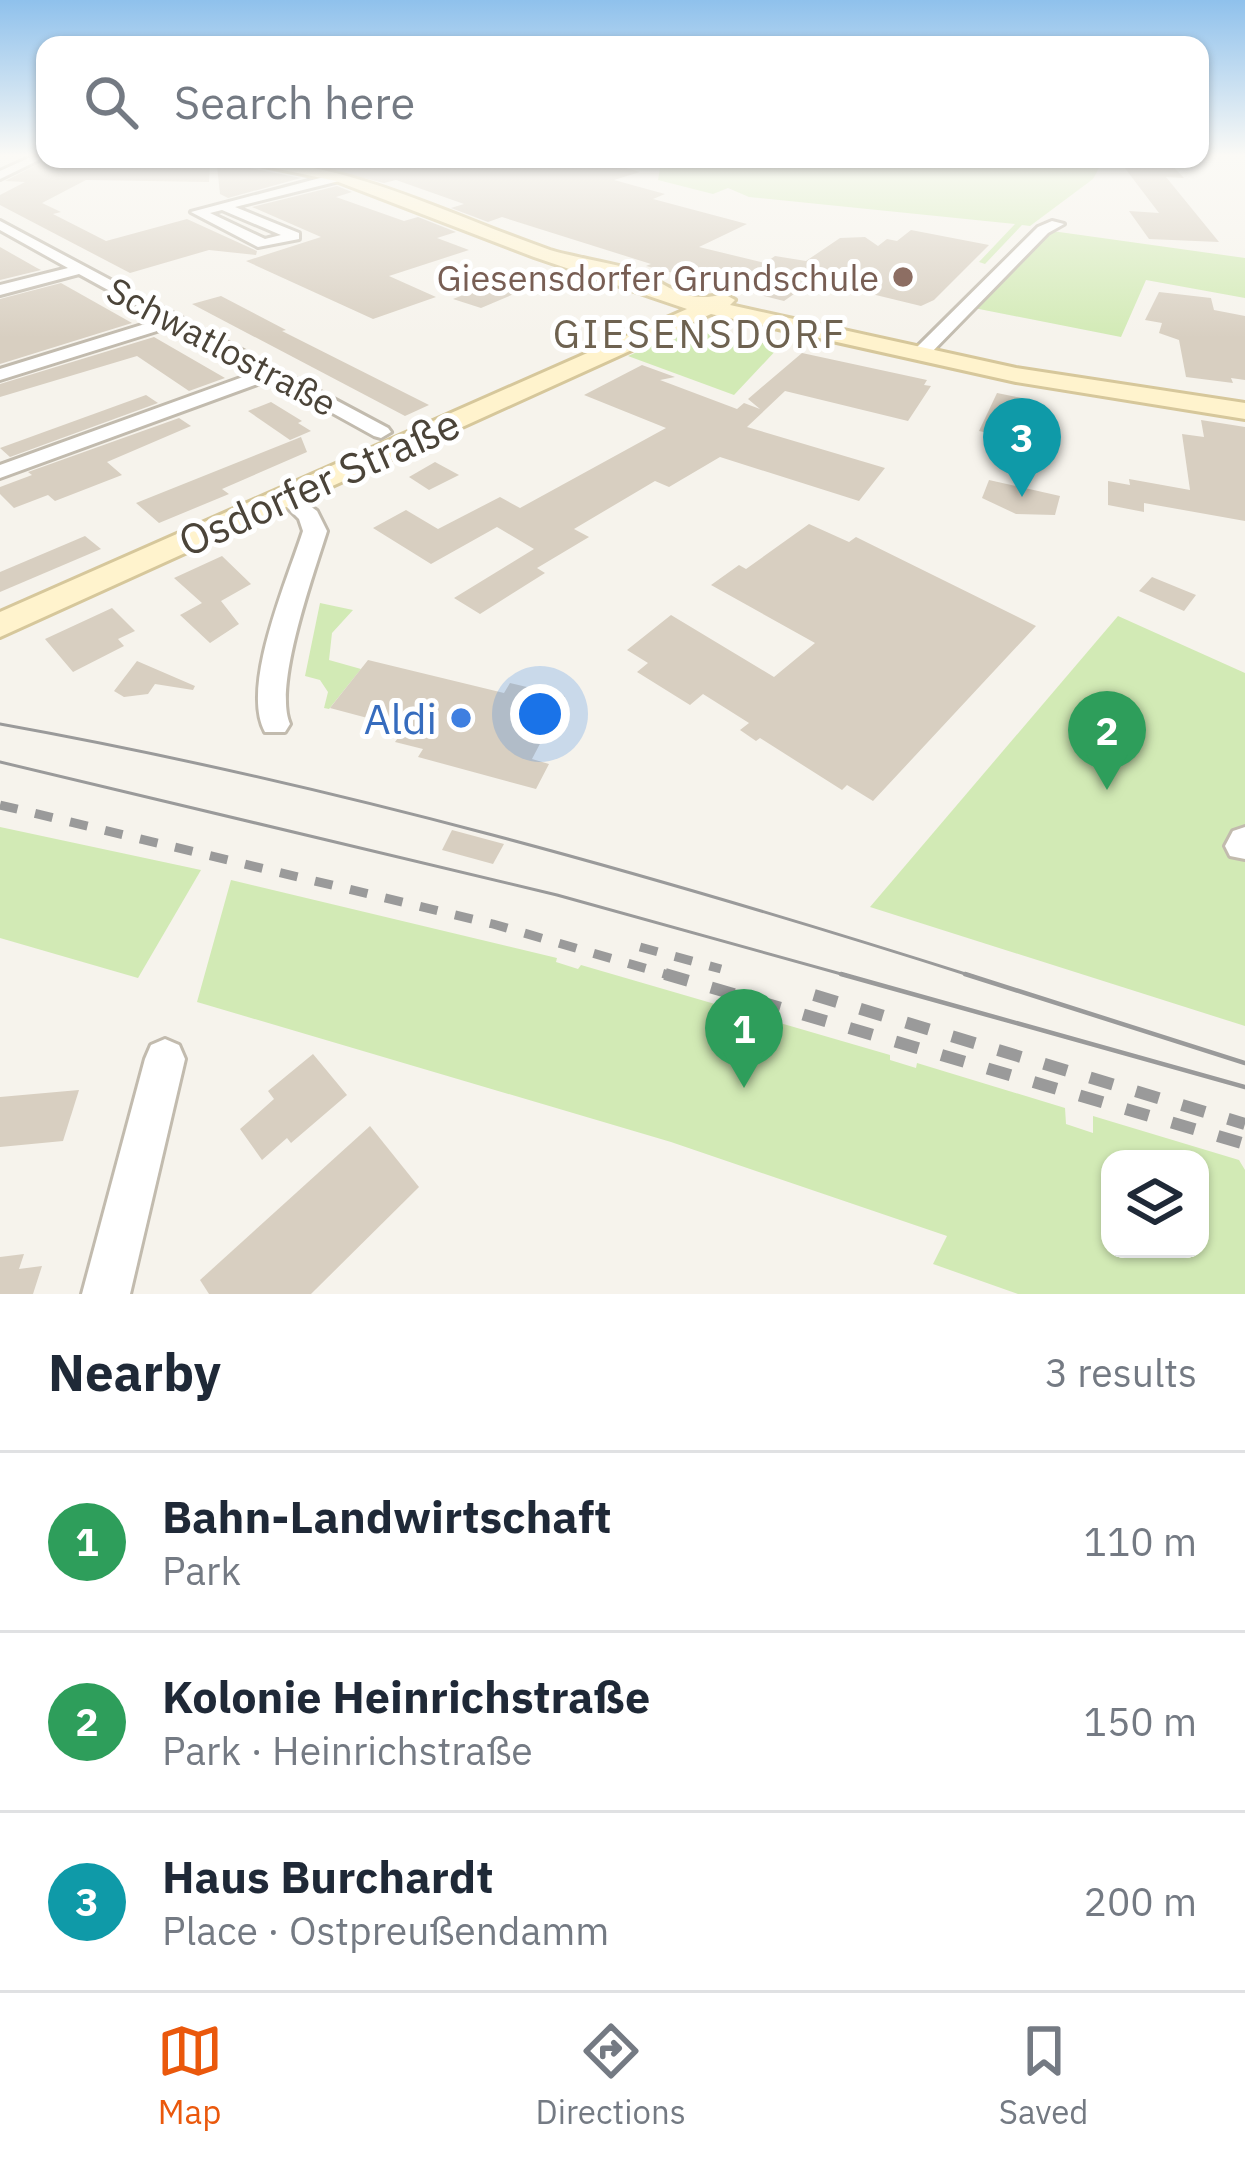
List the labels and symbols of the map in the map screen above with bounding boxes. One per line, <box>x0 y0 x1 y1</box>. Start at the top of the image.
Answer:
place label: Giesensdorfer Grundschule <box>436 254 879 301</box>
marker: Giesensdorfer Grundschule <box>890 264 916 290</box>
street label: Schwatlostraße <box>99 266 345 426</box>
district label: GIESENSDORF <box>553 308 847 359</box>
street label: Osdorfer Straße <box>170 395 468 569</box>
pin: 3 <box>983 398 1061 497</box>
your location <box>510 684 570 744</box>
place label: Aldi <box>364 691 437 746</box>
pin: 2 <box>1068 691 1146 790</box>
marker: Aldi <box>448 705 474 731</box>
pin: 1 <box>705 989 783 1088</box>

